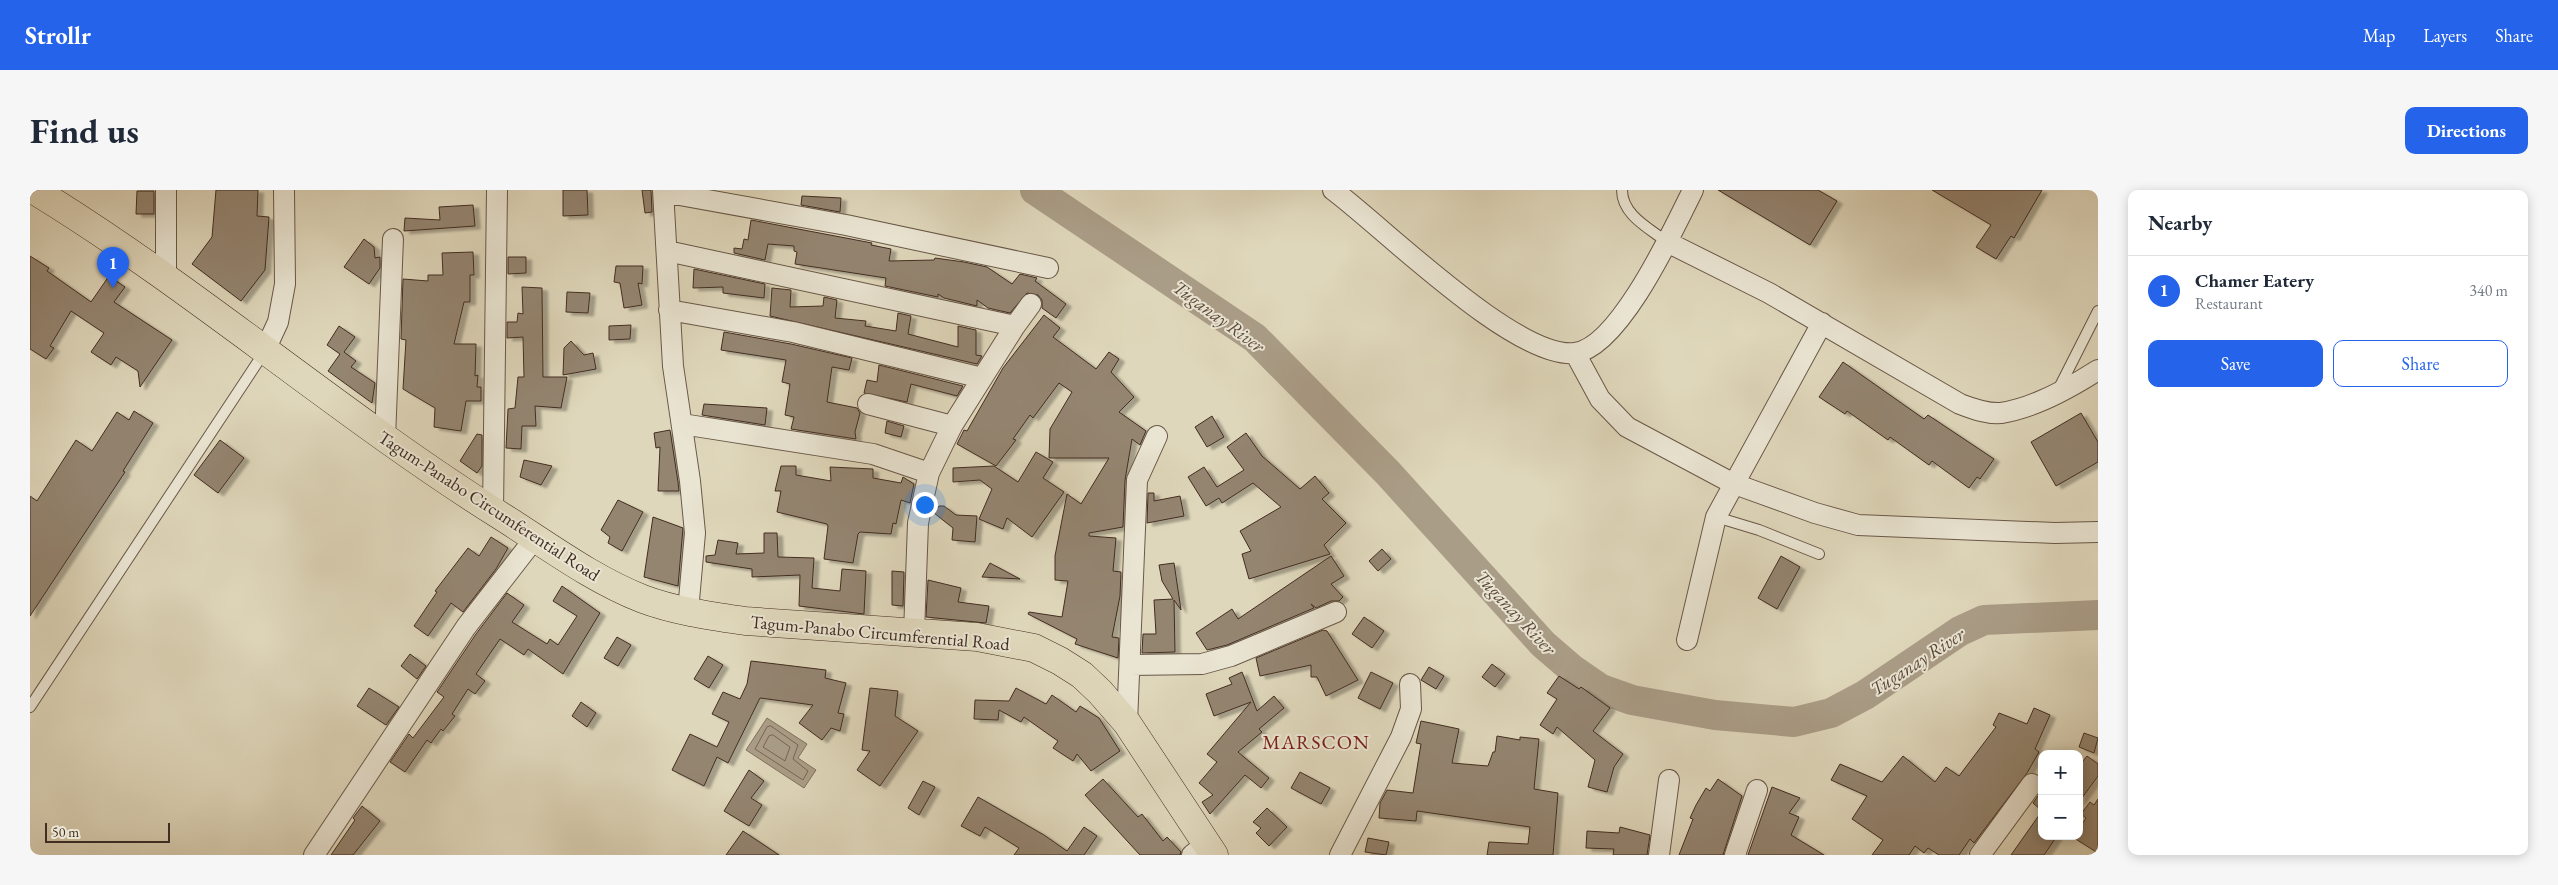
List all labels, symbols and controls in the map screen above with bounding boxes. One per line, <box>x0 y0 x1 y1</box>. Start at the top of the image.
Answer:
text: Strollr <box>25 20 91 51</box>
text: Map <box>2363 24 2395 47</box>
text: Layers <box>2423 24 2467 47</box>
text: Share <box>2495 24 2533 47</box>
button: Directions <box>2405 107 2528 154</box>
text: Find us <box>30 108 139 153</box>
text: Nearby <box>2148 209 2212 236</box>
pin: 1 <box>97 247 129 288</box>
text: Chamer Eatery <box>2195 268 2314 293</box>
water label: Tuganay River <box>1168 275 1270 359</box>
text: 1 <box>2160 280 2168 301</box>
text: 340 m <box>2469 280 2508 301</box>
text: Restaurant <box>2195 293 2263 314</box>
button: Save <box>2148 340 2323 387</box>
button: Share <box>2333 340 2508 387</box>
street label: Tagum-Panabo Circumferential Road <box>374 425 605 587</box>
your location <box>912 492 938 518</box>
water label: Tuganay River <box>1470 564 1562 661</box>
street label: Tagum-Panabo Circumferential Road <box>750 610 1011 655</box>
water label: Tuganay River <box>1865 621 1970 701</box>
district label: MARSCON <box>1262 729 1370 755</box>
map controls <box>2038 750 2083 840</box>
button: + <box>2038 750 2083 795</box>
button: − <box>2038 795 2083 840</box>
scale bar <box>45 820 170 843</box>
text: 50 m <box>52 823 79 841</box>

